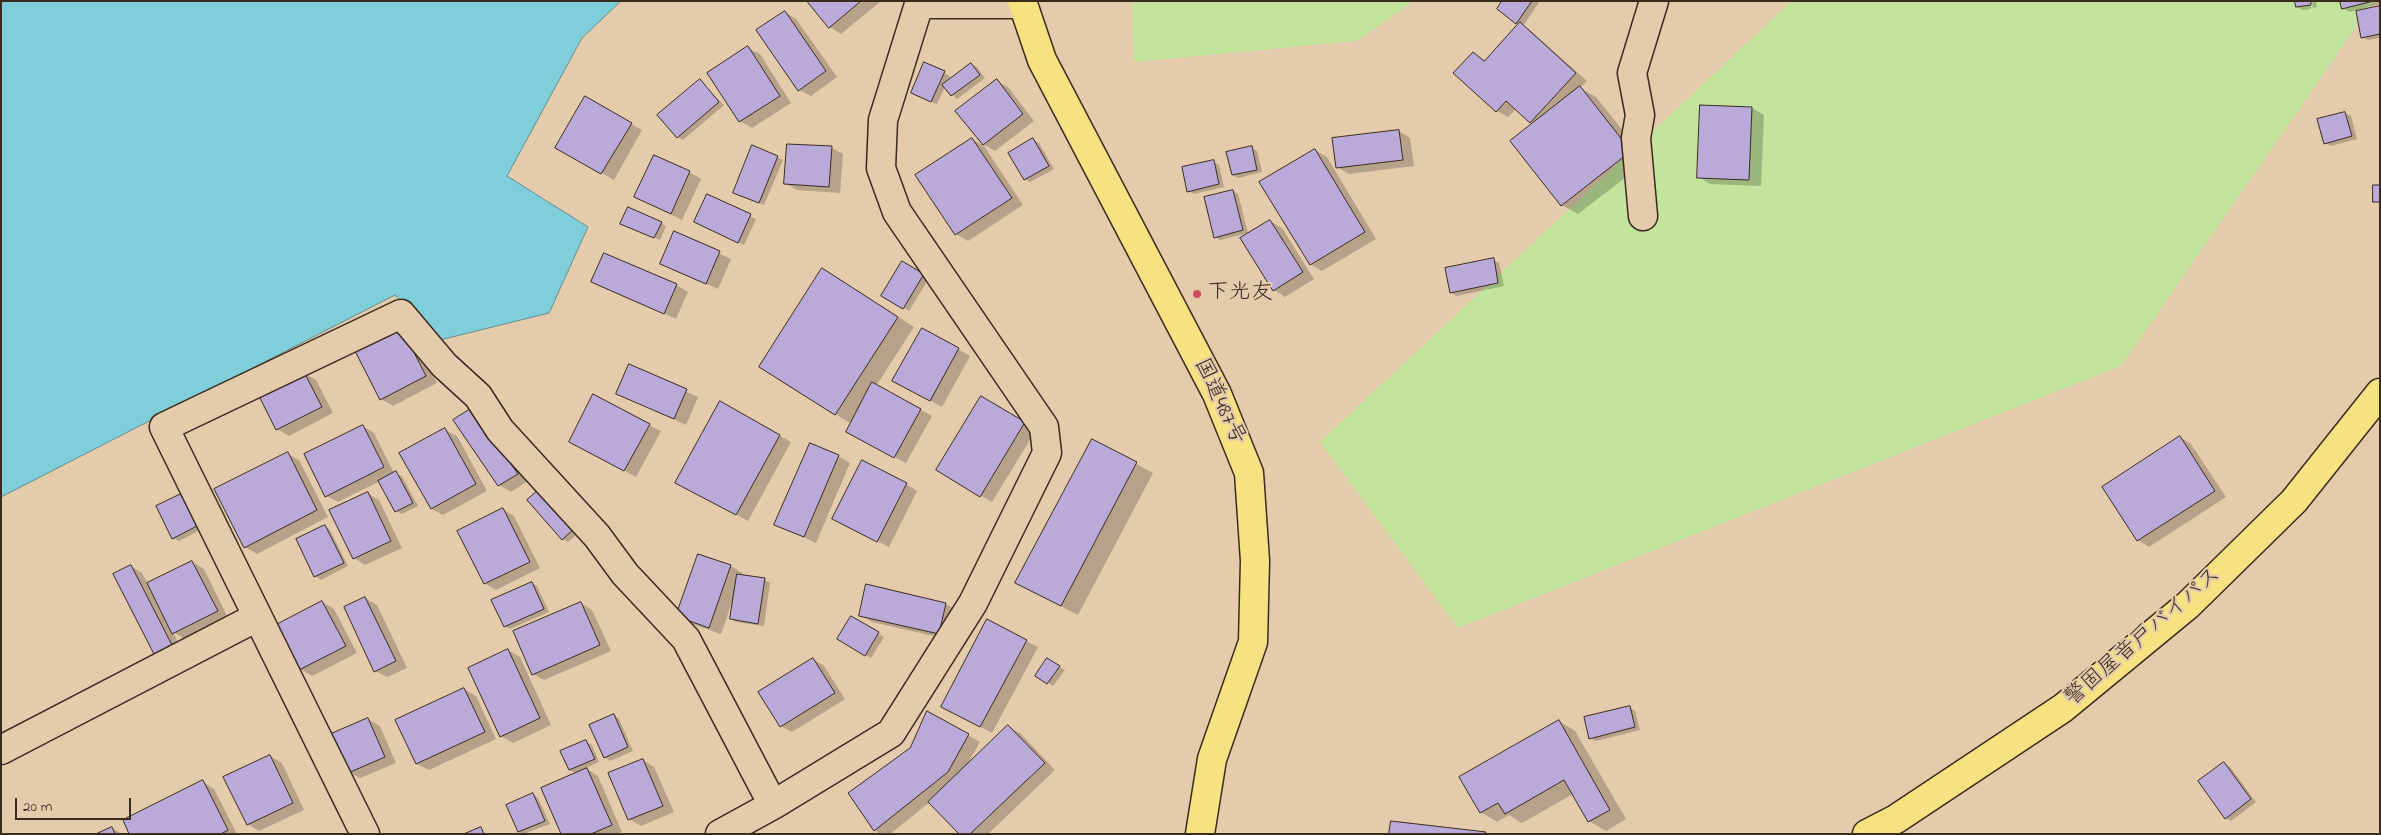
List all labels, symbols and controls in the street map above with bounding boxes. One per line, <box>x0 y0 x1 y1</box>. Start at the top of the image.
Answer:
place label: 下光友 <box>1207 281 1273 307</box>
marker: 下光友 <box>1191 288 1203 300</box>
street label: 国道487号 <box>1187 355 1249 449</box>
street label: 警固屋音戸バイパス <box>2061 563 2227 713</box>
scale bar <box>18 788 134 820</box>
text: 20 m <box>23 796 52 818</box>

